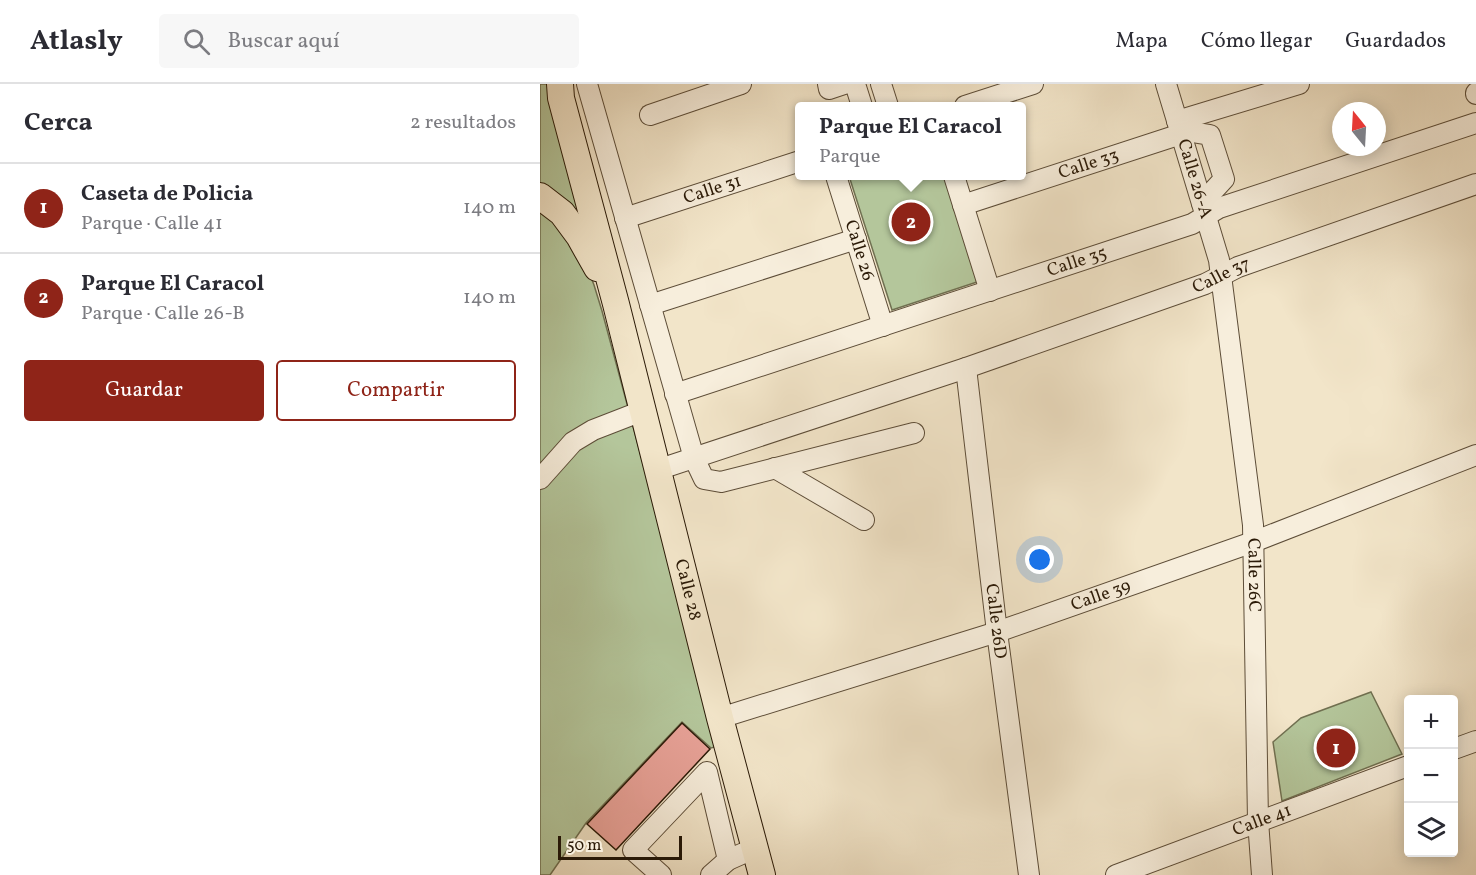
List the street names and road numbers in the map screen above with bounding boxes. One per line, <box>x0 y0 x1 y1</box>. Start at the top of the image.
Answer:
street label: Calle 26-A <box>1171 136 1218 222</box>
street label: Calle 33 <box>1055 143 1122 186</box>
street label: Calle 31 <box>680 168 745 211</box>
street label: Calle 26 <box>838 217 881 284</box>
street label: Calle 35 <box>1044 240 1110 283</box>
street label: Calle 37 <box>1189 251 1253 300</box>
street label: Calle 26C <box>1241 538 1267 612</box>
street label: Calle 28 <box>668 557 708 623</box>
street label: Calle 39 <box>1067 573 1134 618</box>
street label: Calle 26D <box>979 582 1013 660</box>
street label: Calle 41 <box>1229 798 1295 843</box>

